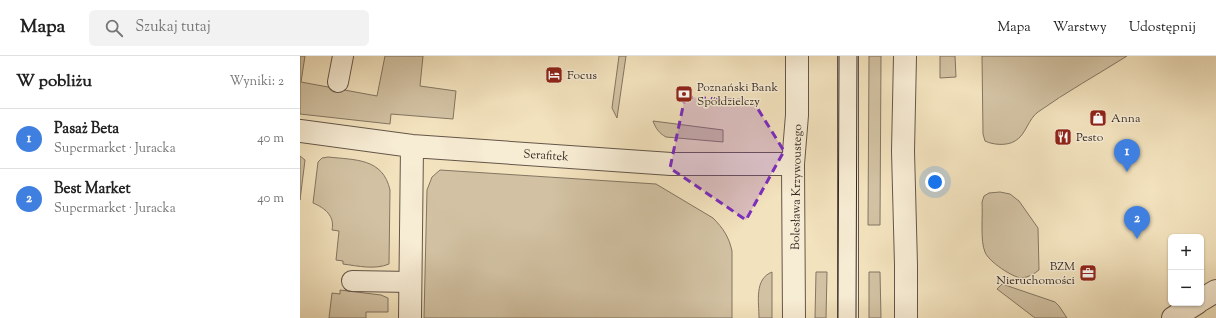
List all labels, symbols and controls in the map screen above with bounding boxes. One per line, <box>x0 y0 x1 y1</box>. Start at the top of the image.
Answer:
search box <box>89 10 369 46</box>
text: Mapa <box>20 14 65 41</box>
icon: search <box>103 17 125 39</box>
text: Szukaj tutaj <box>135 17 211 38</box>
text: Mapa <box>997 18 1031 38</box>
text: Warstwy <box>1053 18 1107 38</box>
text: Udostępnij <box>1129 18 1196 38</box>
hotel icon: Focus <box>544 65 564 85</box>
place label: Focus <box>567 67 597 85</box>
text: W pobliżu <box>16 70 92 94</box>
text: Wyniki: 2 <box>229 73 284 91</box>
place label: Poznański Bank Spółdzielczy <box>697 79 778 111</box>
bank icon: Poznański Bank Spółdzielczy <box>674 84 694 104</box>
shop icon: Anna <box>1088 108 1108 128</box>
place label: Anna <box>1111 110 1141 128</box>
text: Pasaż Beta <box>54 119 119 140</box>
street label: Bolesława Krzywoustego <box>787 124 807 250</box>
restaurant icon: Pesto <box>1053 127 1073 147</box>
place label: Pesto <box>1076 129 1104 147</box>
text: 1 <box>27 130 31 148</box>
text: 40 m <box>257 130 284 148</box>
pin: 1 <box>1114 139 1140 172</box>
text: Supermarket · Juracka <box>54 140 176 158</box>
street label: Serafitek <box>523 145 570 167</box>
your location <box>925 172 945 192</box>
text: Best Market <box>54 179 131 200</box>
text: 2 <box>26 190 32 208</box>
text: 40 m <box>257 190 284 208</box>
text: Supermarket · Juracka <box>54 200 176 218</box>
pin: 2 <box>1124 206 1150 239</box>
map controls <box>1168 234 1204 306</box>
button: + <box>1168 234 1204 270</box>
place label: BZM Nieruchomości <box>996 258 1076 290</box>
office icon: BZM Nieruchomości <box>1078 263 1098 283</box>
button: − <box>1168 270 1204 306</box>

